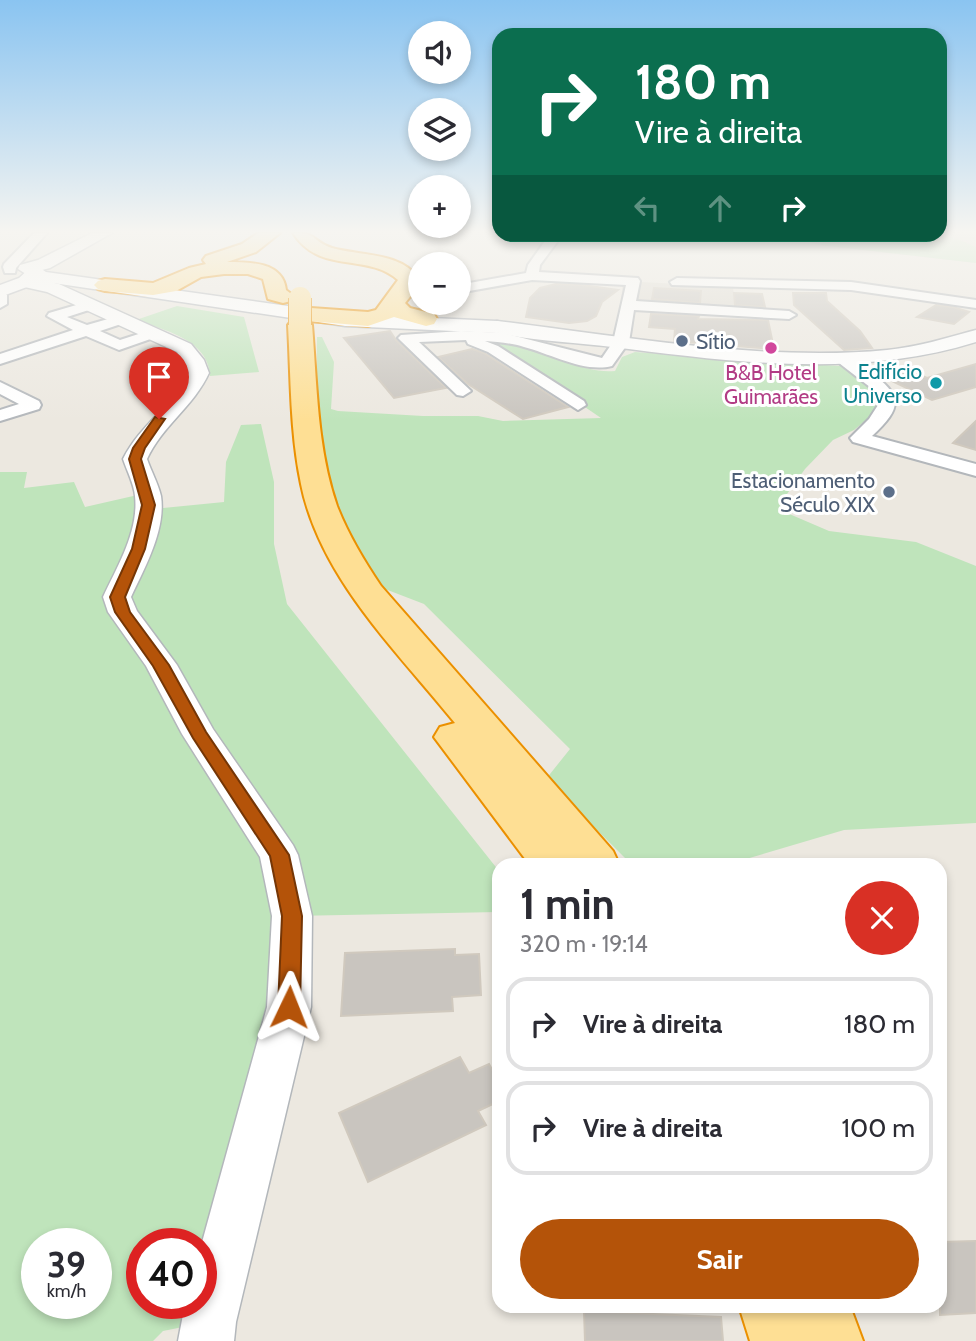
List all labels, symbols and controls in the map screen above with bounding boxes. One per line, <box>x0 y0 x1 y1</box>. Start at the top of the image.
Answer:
map controls <box>408 21 471 315</box>
button: sound <box>408 21 471 84</box>
text: 180 m <box>635 52 771 111</box>
icon: right <box>520 56 611 147</box>
button: layers <box>408 98 471 161</box>
text: Vire à direita <box>635 112 802 151</box>
button: + <box>408 175 471 238</box>
icon: left <box>628 189 666 227</box>
icon: ahead <box>701 189 739 227</box>
icon: right <box>774 189 812 227</box>
button: − <box>408 252 471 315</box>
place label: Sítio <box>696 329 736 354</box>
marker: Sítio <box>674 333 690 349</box>
marker: B&B Hotel Guimarães <box>763 340 779 356</box>
pin <box>129 347 189 419</box>
icon: arrive <box>140 358 178 396</box>
place label: Edifício Universo <box>843 359 922 408</box>
place label: B&B Hotel Guimarães <box>724 360 818 409</box>
marker: Edifício Universo <box>928 375 944 391</box>
place label: Estacionamento Século XIX <box>731 468 876 517</box>
marker: Estacionamento Século XIX <box>881 484 897 500</box>
text: 1 min <box>520 878 615 930</box>
button: close <box>845 881 919 955</box>
text: 320 m · 19:14 <box>520 930 648 958</box>
position arrow <box>252 970 326 1044</box>
icon: right <box>524 1005 562 1043</box>
text: Vire à direita <box>583 1008 723 1040</box>
text: 180 m <box>844 1008 915 1040</box>
icon: right <box>524 1109 562 1147</box>
text: Vire à direita <box>583 1112 723 1144</box>
text: 100 m <box>842 1112 915 1144</box>
button: Sair <box>520 1219 919 1299</box>
speed limit sign: 40 <box>126 1228 217 1319</box>
text: 39 <box>47 1243 86 1286</box>
text: km/h <box>47 1280 86 1302</box>

